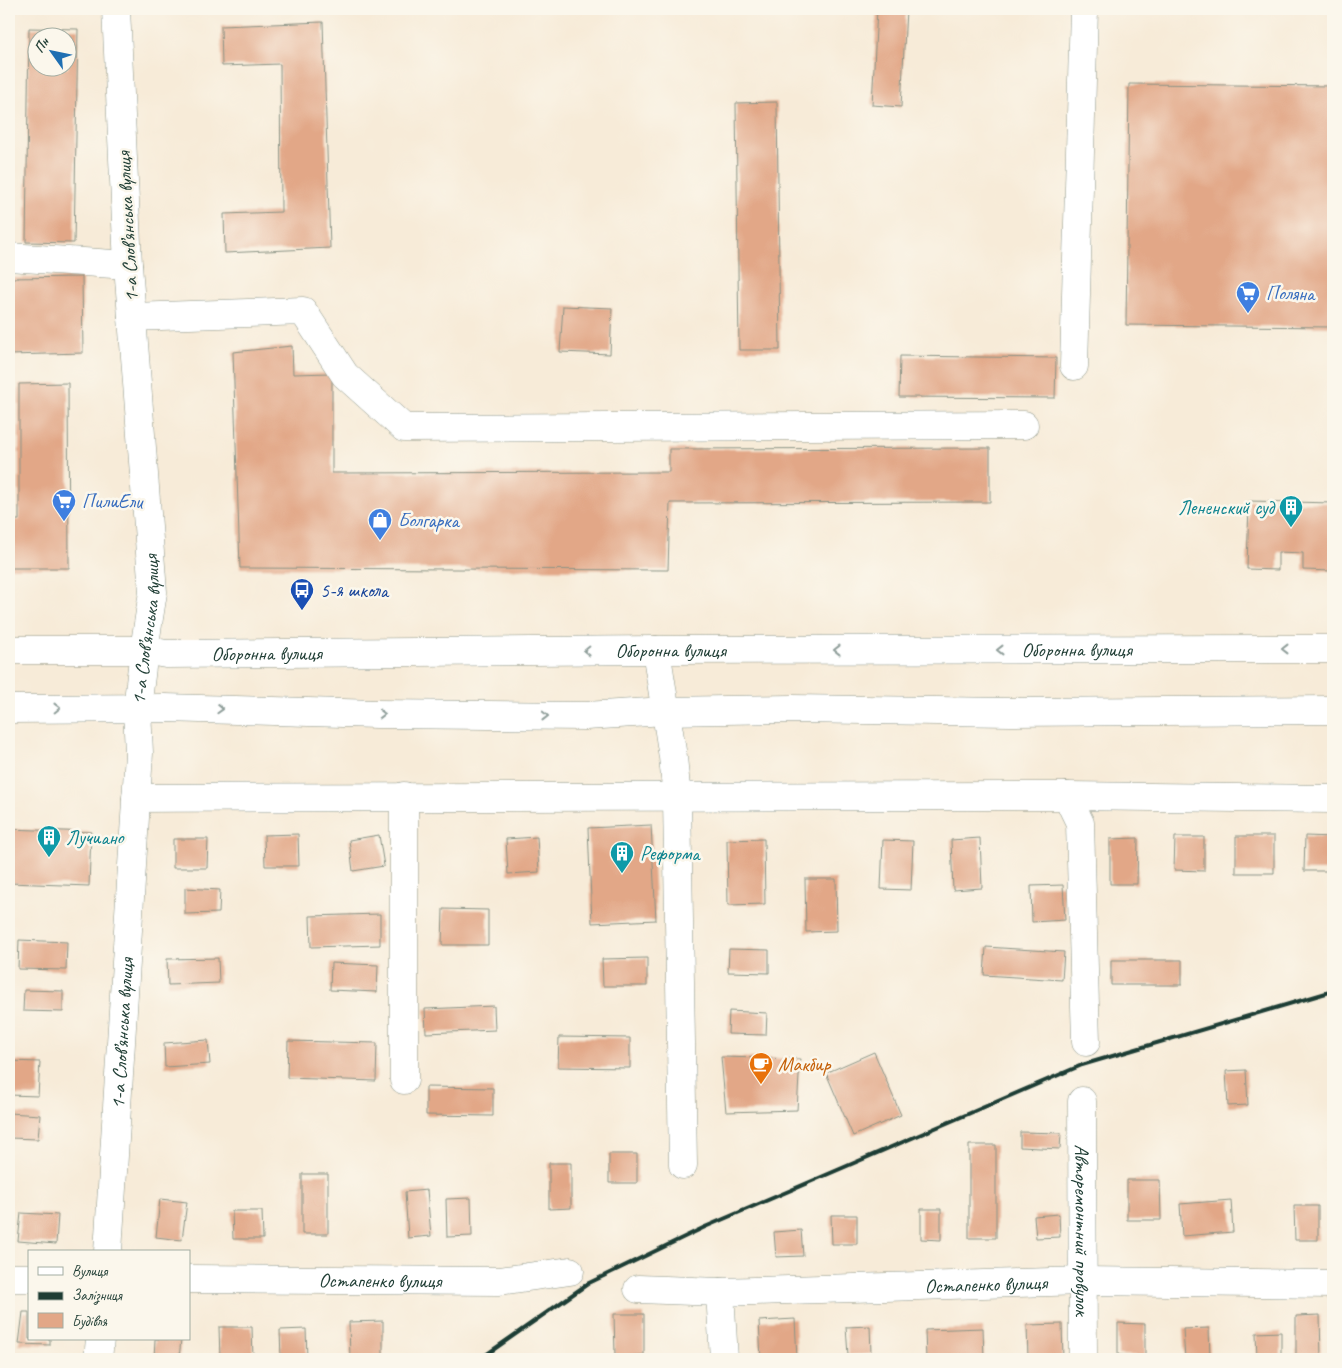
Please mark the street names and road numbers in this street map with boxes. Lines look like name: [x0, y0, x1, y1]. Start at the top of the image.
street label: 1-а Слов’янська вулиця: [111, 149, 144, 303]
street label: 1-а Слов’янська вулиця: [126, 552, 167, 706]
street label: Оборонна вулиця: [1021, 637, 1134, 662]
street label: Оборонна вулиця: [615, 638, 728, 663]
street label: Оборонна вулиця: [211, 641, 324, 667]
street label: 1-а Слов’янська вулиця: [105, 956, 139, 1109]
street label: Авторемонтний провулок: [1069, 1144, 1095, 1318]
street label: Остапенко вулиця: [319, 1268, 444, 1294]
street label: Остапенко вулиця: [924, 1270, 1050, 1299]

